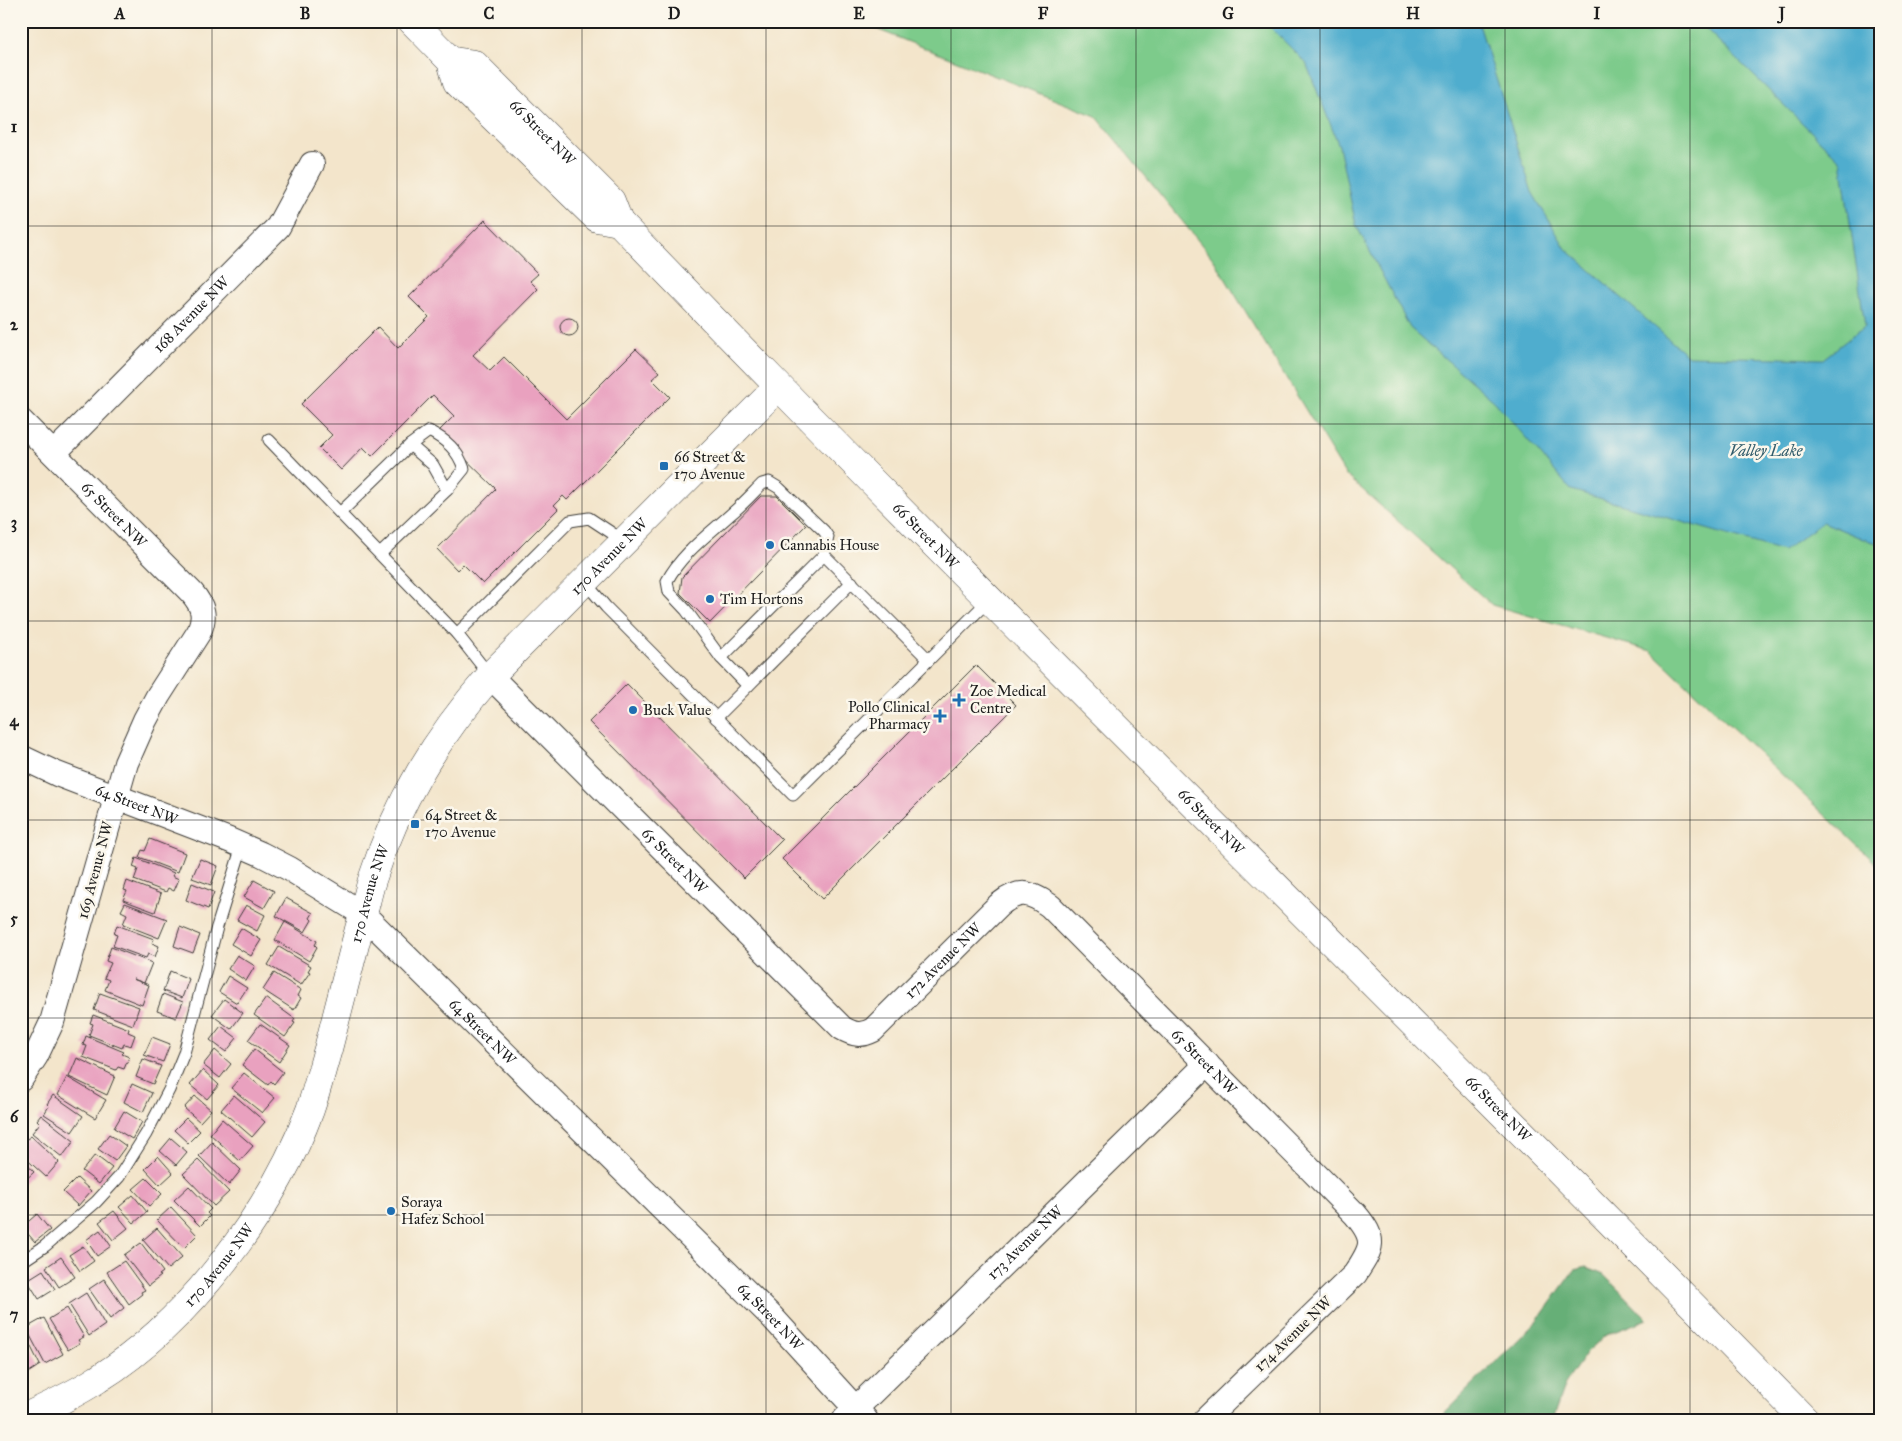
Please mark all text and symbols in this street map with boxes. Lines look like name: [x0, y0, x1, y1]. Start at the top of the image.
text: A: [114, 4, 126, 23]
text: B: [300, 4, 310, 23]
text: C: [484, 4, 495, 23]
text: D: [668, 4, 681, 23]
text: E: [853, 4, 865, 23]
text: F: [1038, 4, 1049, 23]
text: G: [1222, 4, 1234, 23]
text: H: [1406, 4, 1420, 23]
text: I: [1594, 4, 1601, 23]
text: J: [1777, 4, 1786, 24]
street label: 66 Street NW: [506, 96, 580, 170]
text: 1: [11, 117, 18, 136]
street label: 168 Avenue NW: [150, 272, 233, 356]
text: 2: [10, 315, 19, 334]
water label: Valley Lake: [1730, 441, 1803, 460]
place label: 66 Street & 170 Avenue: [674, 448, 746, 483]
marker: 66 Street & 170 Avenue: [658, 460, 670, 472]
street label: 65 Street NW: [78, 478, 151, 552]
street label: 66 Street NW: [889, 499, 963, 573]
text: 3: [11, 513, 17, 533]
street label: 170 Avenue NW: [567, 514, 652, 599]
place label: Cannabis House: [780, 536, 879, 554]
marker: Cannabis House: [764, 539, 776, 551]
place label: Tim Hortons: [720, 590, 803, 608]
marker: Tim Hortons: [704, 593, 716, 605]
place label: Zoe Medical Centre: [970, 682, 1047, 717]
marker: Zoe Medical Centre: [952, 693, 966, 707]
place label: Pollo Clinical Pharmacy: [848, 698, 931, 733]
place label: Buck Value: [643, 701, 711, 719]
marker: Buck Value: [627, 704, 639, 716]
marker: Pollo Clinical Pharmacy: [934, 710, 946, 722]
text: 4: [10, 711, 20, 731]
street label: 64 Street NW: [93, 781, 181, 829]
street label: 66 Street NW: [1174, 785, 1248, 859]
place label: 64 Street & 170 Avenue: [425, 806, 498, 841]
marker: 64 Street & 170 Avenue: [409, 818, 421, 830]
street label: 169 Avenue NW: [73, 819, 117, 921]
street label: 65 Street NW: [638, 824, 712, 898]
street label: 170 Avenue NW: [347, 842, 393, 945]
text: 5: [10, 909, 18, 928]
street label: 172 Avenue NW: [901, 919, 985, 1002]
street label: 64 Street NW: [445, 995, 520, 1069]
street label: 65 Street NW: [1168, 1025, 1241, 1099]
street label: 66 Street NW: [1461, 1072, 1535, 1146]
text: 6: [10, 1107, 19, 1126]
place label: Soraya Hafez School: [401, 1193, 485, 1228]
street label: 173 Avenue NW: [983, 1201, 1067, 1283]
marker: Soraya Hafez School: [385, 1205, 397, 1217]
street label: 170 Avenue NW: [180, 1219, 258, 1310]
street label: 64 Street NW: [734, 1279, 807, 1355]
street label: 174 Avenue NW: [1251, 1292, 1336, 1375]
text: 7: [10, 1305, 19, 1324]

